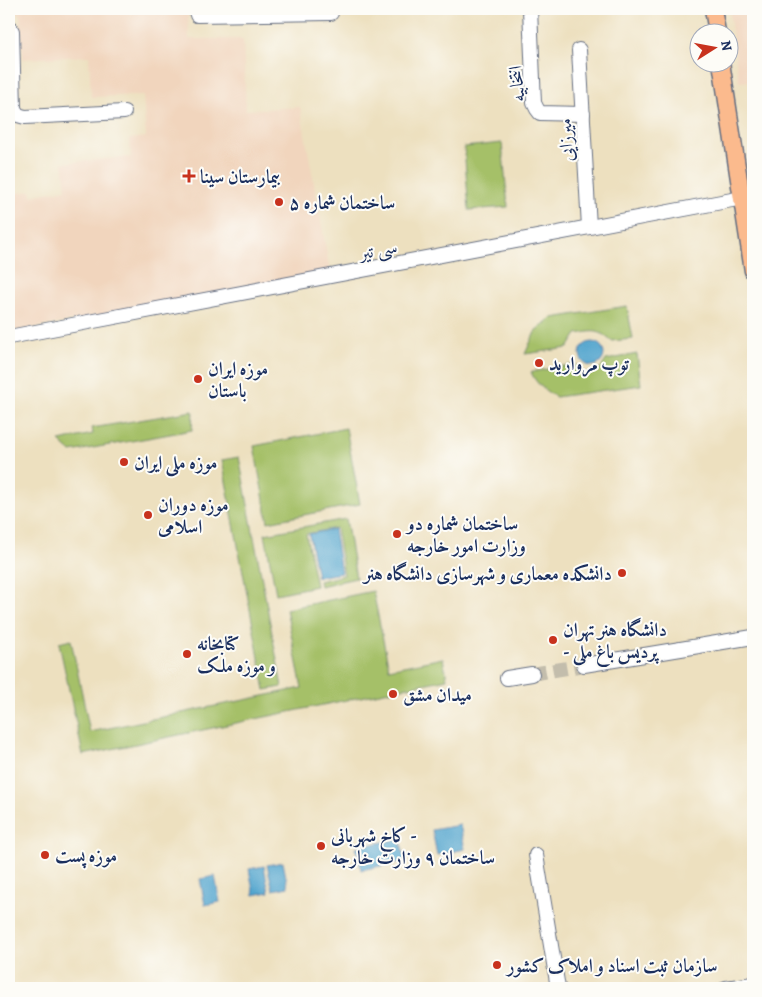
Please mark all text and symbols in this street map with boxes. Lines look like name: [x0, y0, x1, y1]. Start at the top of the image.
north arrow: [690, 22, 740, 72]
text: N: [716, 39, 737, 52]
street label: انتخابیه: [502, 65, 532, 103]
street label: میرزایی: [552, 118, 580, 162]
place label: بیمارستان سینا: [200, 164, 281, 190]
marker: بیمارستان سینا: [182, 169, 196, 183]
place label: ساختمان شماره ۵: [289, 190, 395, 216]
marker: ساختمان شماره ۵: [273, 196, 285, 208]
street label: سی تیر: [355, 234, 399, 267]
place label: توپ مروارید: [549, 351, 629, 377]
place label: موزه ایران باستان: [208, 356, 268, 404]
marker: توپ مروارید: [533, 357, 545, 369]
marker: موزه ایران باستان: [192, 373, 204, 385]
place label: موزه ملی ایران: [134, 450, 217, 478]
marker: موزه ملی ایران: [118, 456, 130, 468]
place label: موزه دوران اسلامی: [157, 492, 229, 540]
marker: موزه دوران اسلامی: [142, 509, 154, 521]
place label: ساختمان شماره دو وزارت امور خارجه: [405, 511, 526, 559]
marker: ساختمان شماره دو وزارت امور خارجه: [391, 528, 403, 540]
place label: دانشکده معماری و شهرسازی دانشگاه هنر: [362, 561, 612, 587]
marker: دانشکده معماری و شهرسازی دانشگاه هنر: [616, 567, 628, 579]
place label: دانشگاه هنر تهران - پردیس باغ ملی: [563, 617, 667, 667]
place label: کتابخانه و موزه ملک: [197, 631, 276, 679]
marker: دانشگاه هنر تهران - پردیس باغ ملی: [547, 634, 559, 646]
marker: کتابخانه و موزه ملک: [181, 648, 193, 660]
place label: میدان مشق: [403, 682, 472, 708]
marker: میدان مشق: [387, 688, 399, 700]
place label: کاخ شهربانی - ساختمان ۹ وزارت خارجه: [330, 823, 495, 871]
marker: کاخ شهربانی - ساختمان ۹ وزارت خارجه: [315, 840, 327, 852]
place label: موزه پست: [55, 843, 117, 869]
marker: موزه پست: [39, 849, 51, 861]
place label: سازمان ثبت اسناد و املاک کشور: [505, 953, 718, 979]
marker: سازمان ثبت اسناد و املاک کشور: [491, 959, 503, 971]

